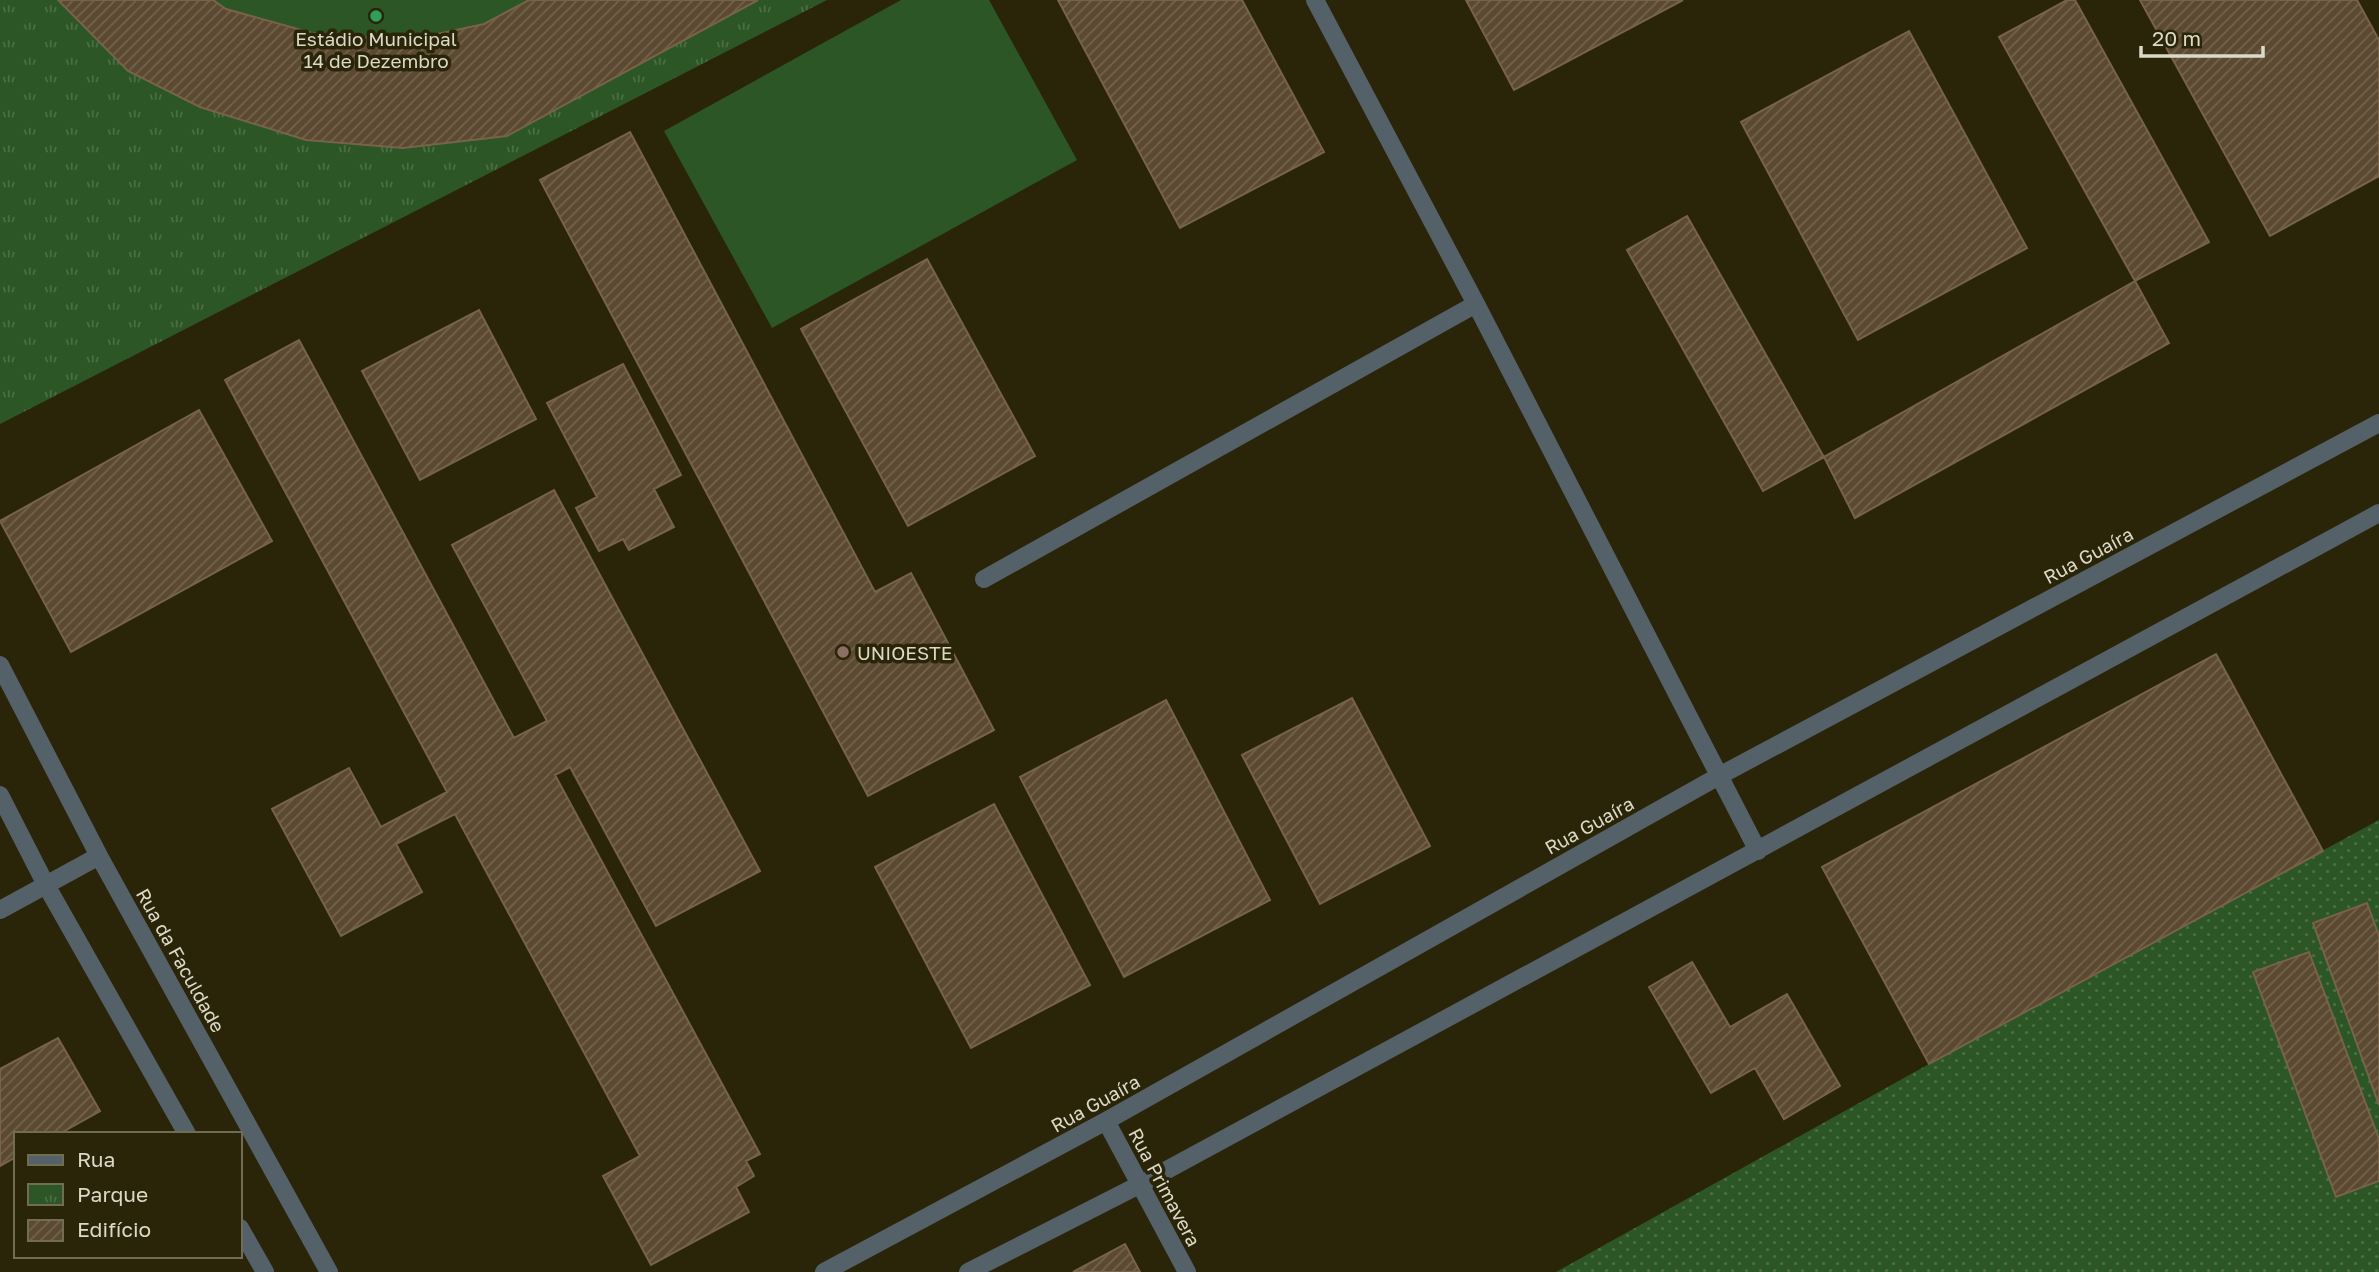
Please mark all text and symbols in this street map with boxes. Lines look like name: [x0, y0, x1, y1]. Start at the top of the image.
marker: Estádio Municipal 14 de Dezembro: [368, 8, 384, 24]
scale bar: [2141, 14, 2264, 58]
text: 20 m: [2152, 25, 2201, 51]
place label: Estádio Municipal 14 de Dezembro: [295, 27, 457, 72]
street label: Rua Guaíra: [2039, 522, 2137, 588]
place label: UNIOESTE: [857, 641, 952, 664]
marker: UNIOESTE: [835, 644, 851, 660]
street label: Rua Guaíra: [1540, 791, 1638, 859]
street label: Rua da Faculdade: [132, 884, 230, 1036]
street label: Rua Guaíra: [1046, 1069, 1144, 1137]
street label: Rua Primavera: [1124, 1124, 1206, 1250]
legend: [14, 1132, 242, 1258]
text: Rua: [77, 1146, 115, 1172]
text: Parque: [77, 1181, 148, 1207]
text: Edifício: [77, 1216, 151, 1242]

